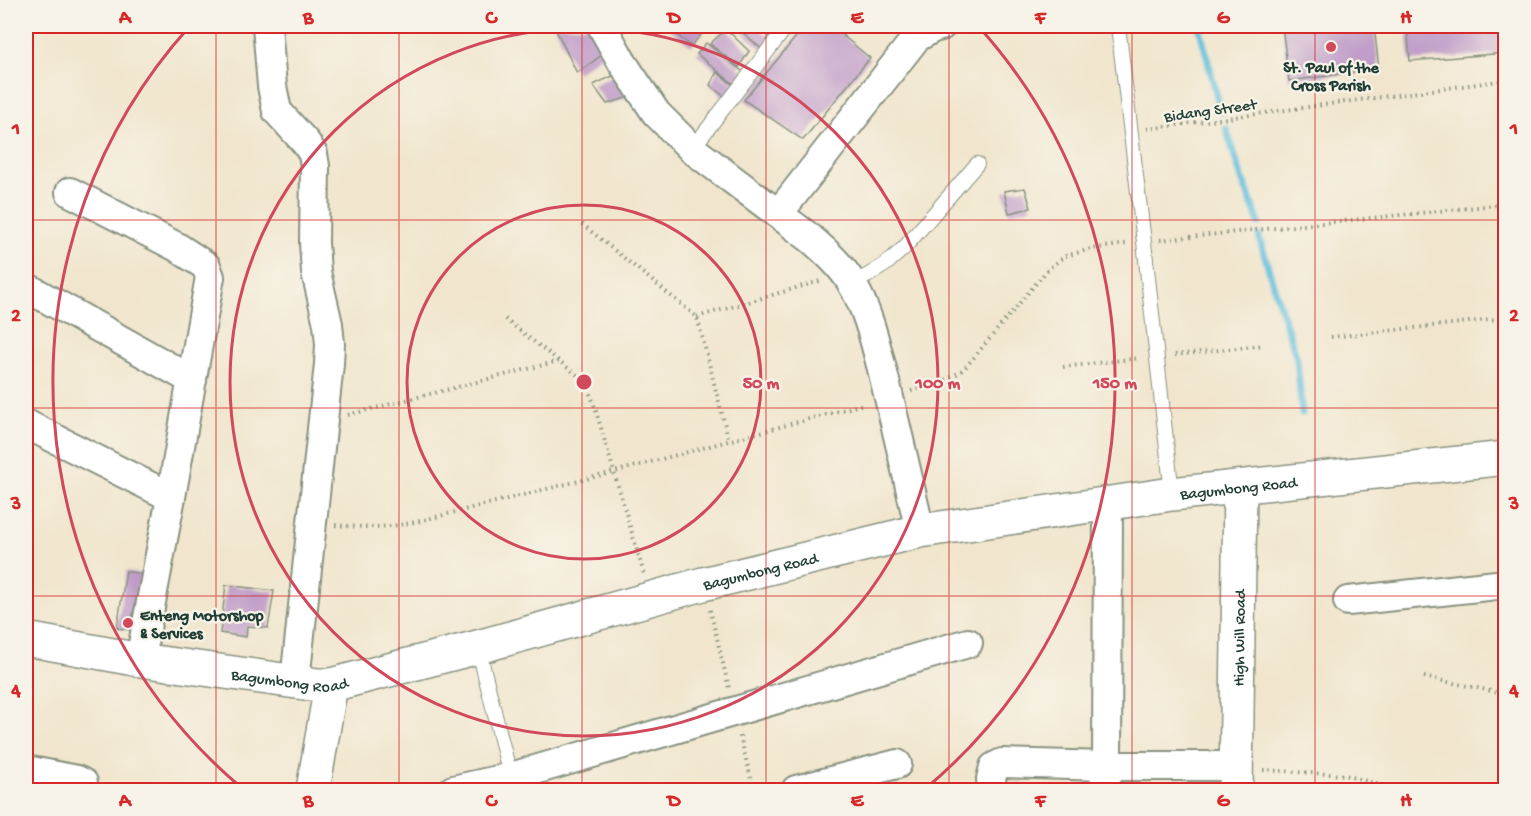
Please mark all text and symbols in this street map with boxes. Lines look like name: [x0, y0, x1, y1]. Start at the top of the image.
text: A: [118, 8, 133, 31]
text: B: [302, 8, 314, 31]
text: C: [485, 8, 499, 31]
text: D: [665, 8, 681, 31]
text: E: [851, 8, 865, 31]
text: F: [1034, 8, 1047, 31]
text: G: [1217, 8, 1231, 31]
text: H: [1400, 8, 1412, 31]
marker: St. Paul of the Cross Parish: [1324, 40, 1338, 54]
place label: St. Paul of the Cross Parish: [1283, 59, 1380, 97]
street label: Bidang Street: [1162, 96, 1259, 128]
text: 1: [11, 119, 20, 142]
text: 1: [1509, 119, 1518, 142]
text: 2: [11, 306, 21, 329]
text: 2: [1509, 306, 1519, 329]
centre of rings: [574, 372, 594, 392]
text: 50 m: [743, 374, 780, 395]
text: 100 m: [915, 374, 961, 395]
text: 150 m: [1092, 374, 1137, 395]
street label: Bagumbong Road: [1178, 474, 1300, 506]
text: 3: [10, 494, 21, 517]
text: 3: [1508, 494, 1519, 517]
street label: Bagumbong Road: [701, 550, 822, 597]
street label: High Will Road: [1231, 588, 1252, 687]
place label: Enteng Motorshop & Services: [140, 608, 264, 645]
marker: Enteng Motorshop & Services: [121, 616, 135, 630]
street label: Bagumbong Road: [229, 667, 352, 698]
text: 4: [10, 681, 21, 704]
text: 4: [1508, 681, 1519, 704]
text: A: [118, 791, 133, 814]
text: B: [302, 791, 314, 814]
text: C: [485, 791, 499, 814]
text: D: [665, 791, 681, 814]
text: E: [851, 791, 865, 814]
text: F: [1034, 791, 1047, 814]
text: G: [1217, 791, 1231, 814]
text: H: [1400, 791, 1412, 814]

